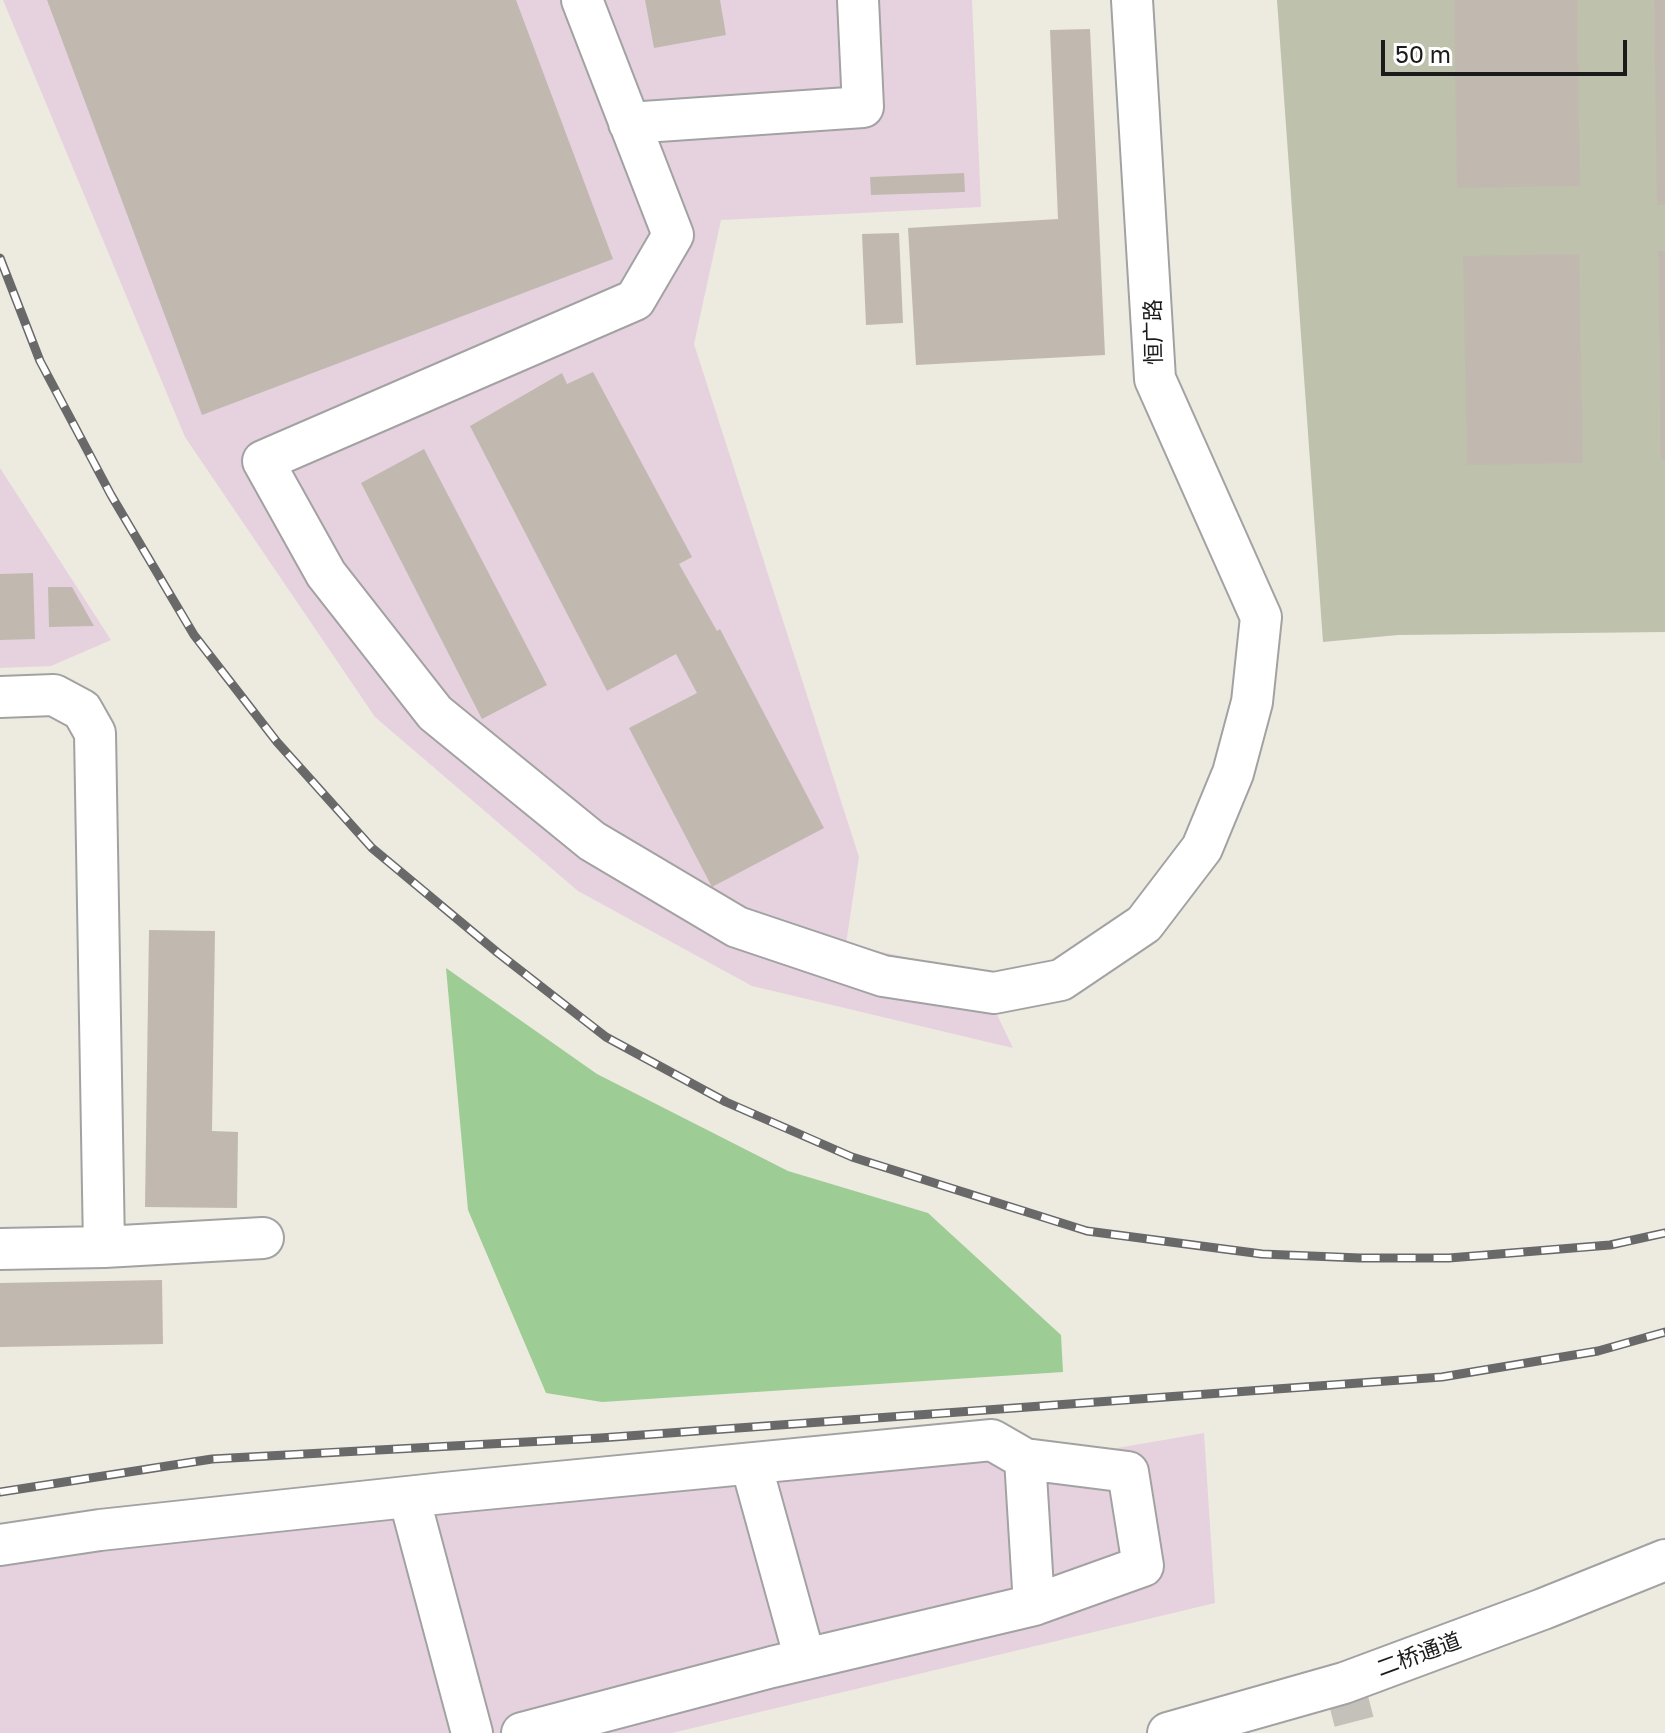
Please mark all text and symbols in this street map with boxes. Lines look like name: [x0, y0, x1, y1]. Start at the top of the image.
scale bar: [1385, 24, 1631, 74]
text: 50 m: [1395, 39, 1451, 68]
street label: 恒广路: [1140, 299, 1168, 365]
street label: 二桥通道: [1373, 1628, 1465, 1682]

